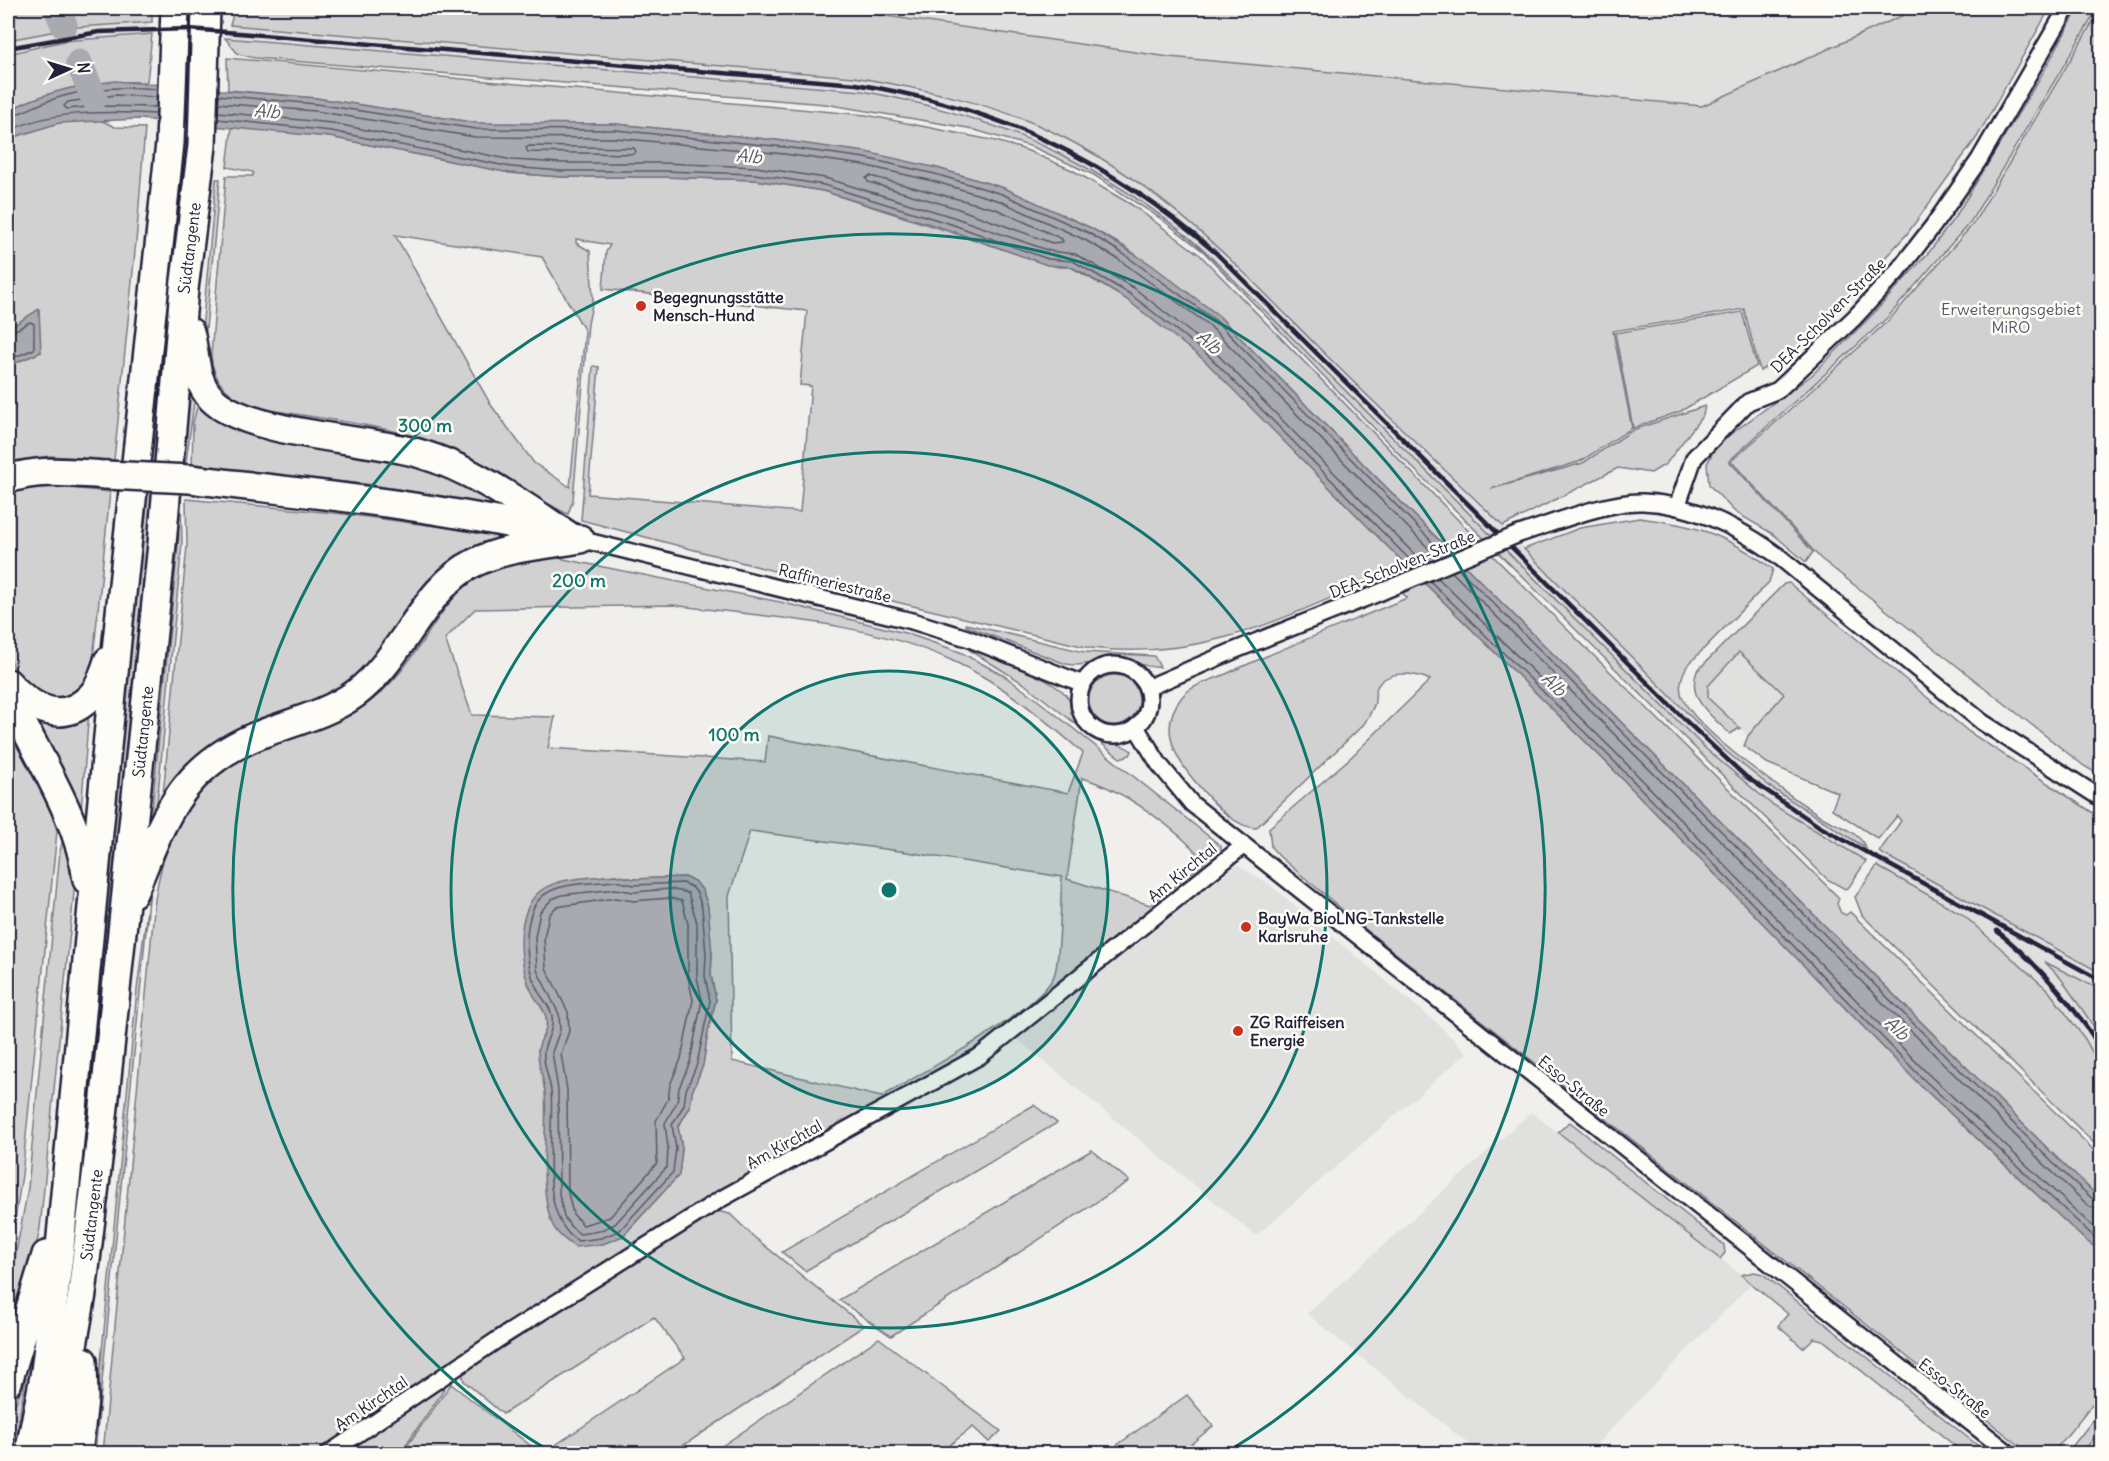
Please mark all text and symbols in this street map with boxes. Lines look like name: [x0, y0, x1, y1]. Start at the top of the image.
north arrow: [39, 39, 99, 99]
text: N: [74, 62, 94, 74]
water label: Alb: [253, 98, 282, 124]
water label: Alb: [735, 143, 764, 169]
street label: Südtangente: [174, 201, 205, 294]
street label: DEA-Scholven-Straße: [1766, 253, 1890, 377]
place label: Begegnungsstätte Mensch-Hund: [653, 287, 784, 325]
marker: Begegnungsstätte Mensch-Hund: [634, 299, 648, 313]
park label: Erweiterungsgebiet MiRO: [1941, 299, 2082, 337]
water label: Alb: [1192, 325, 1227, 360]
text: 300 m: [398, 414, 452, 437]
street label: DEA-Scholven-Straße: [1326, 526, 1478, 602]
street label: Raffineriestraße: [777, 559, 893, 607]
text: 200 m: [552, 569, 606, 592]
water label: Alb: [1537, 667, 1572, 702]
street label: Südtangente: [128, 685, 157, 778]
text: 100 m: [709, 723, 760, 746]
street label: Am Kirchtal: [1143, 838, 1221, 906]
centre of rings: [879, 880, 899, 900]
place label: BayWa BioLNG-Tankstelle Karlsruhe: [1258, 908, 1445, 946]
marker: BayWa BioLNG-Tankstelle Karlsruhe: [1239, 920, 1253, 934]
water label: Alb: [1880, 1011, 1915, 1046]
place label: ZG Raiffeisen Energie: [1250, 1012, 1344, 1051]
marker: ZG Raiffeisen Energie: [1231, 1024, 1245, 1038]
street label: Esso-Straße: [1534, 1051, 1614, 1121]
street label: Am Kirchtal: [743, 1115, 825, 1173]
street label: Südtangente: [76, 1168, 107, 1262]
street label: Esso-Straße: [1915, 1354, 1995, 1422]
street label: Am Kirchtal: [331, 1371, 411, 1435]

